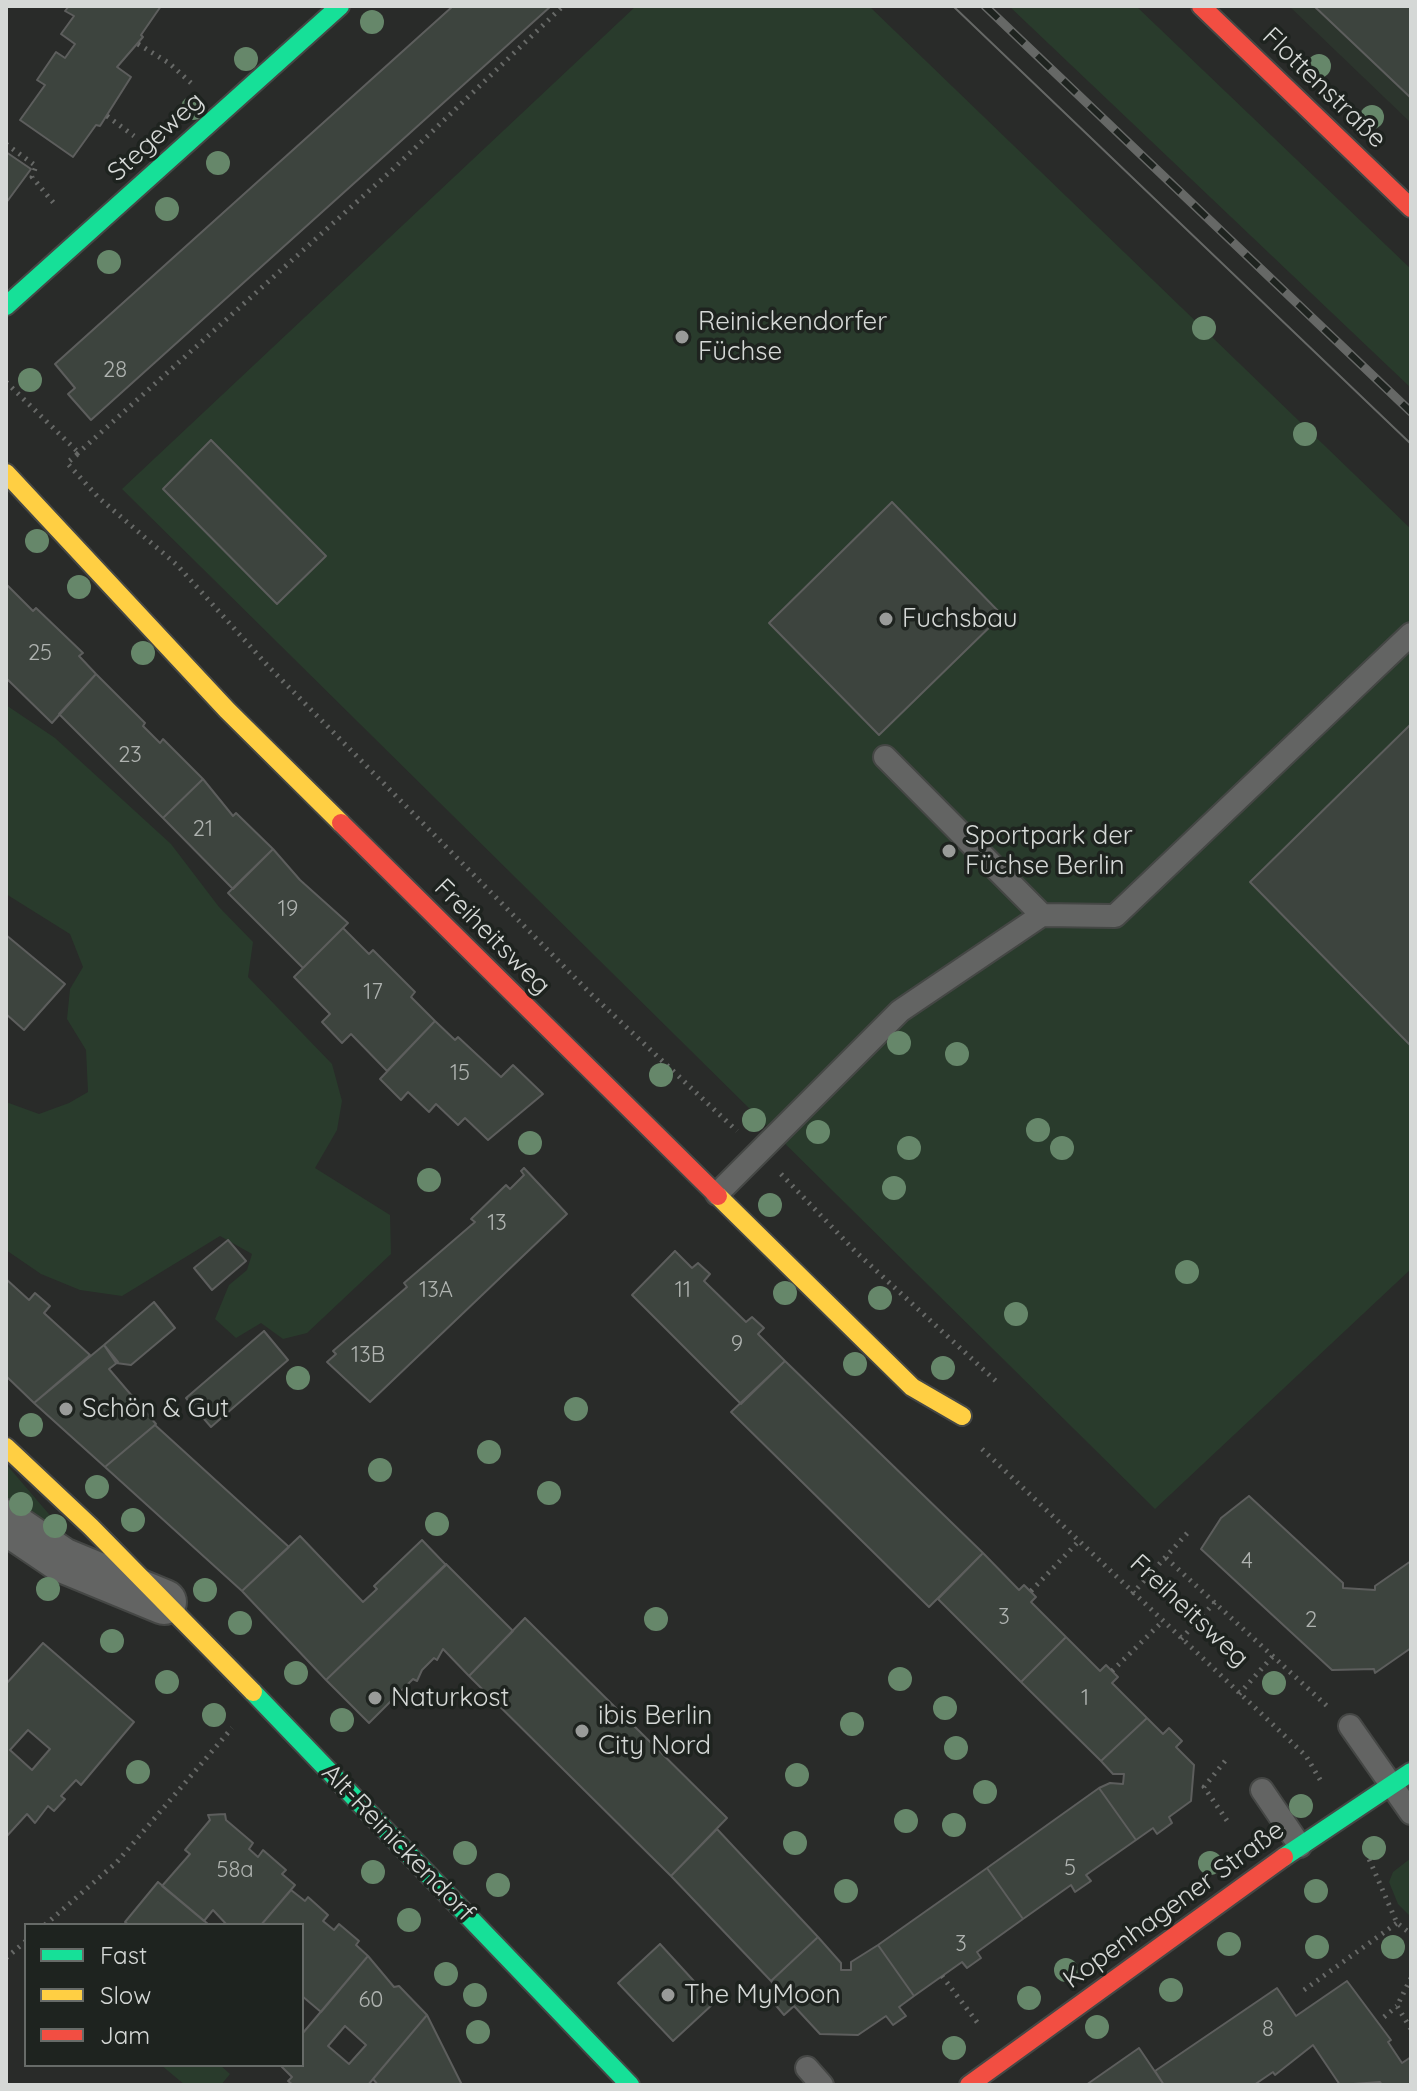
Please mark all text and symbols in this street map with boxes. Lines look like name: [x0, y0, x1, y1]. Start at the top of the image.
street label: Flottenstraße: [1256, 21, 1392, 155]
street label: Stegeweg: [101, 86, 211, 188]
place label: Reinickendorfer Füchse: [698, 306, 887, 368]
marker: Reinickendorfer Füchse: [673, 328, 691, 346]
house number: 28: [103, 357, 127, 383]
place label: Fuchsbau: [902, 603, 1018, 635]
marker: Fuchsbau: [877, 610, 895, 628]
house number: 25: [28, 640, 52, 666]
house number: 23: [118, 742, 142, 768]
house number: 21: [193, 816, 213, 842]
place label: Sportpark der Füchse Berlin: [965, 820, 1133, 882]
marker: Sportpark der Füchse Berlin: [940, 842, 958, 860]
street label: Freiheitsweg: [428, 873, 556, 1001]
house number: 19: [278, 896, 298, 922]
house number: 17: [363, 979, 383, 1005]
house number: 15: [450, 1060, 470, 1086]
house number: 13: [487, 1210, 507, 1236]
house number: 13A: [419, 1277, 453, 1303]
house number: 11: [675, 1277, 691, 1303]
house number: 9: [731, 1331, 743, 1357]
house number: 13B: [351, 1342, 385, 1368]
place label: Schön & Gut: [82, 1393, 229, 1425]
marker: Schön & Gut: [57, 1400, 75, 1418]
street label: Freiheitsweg: [1123, 1548, 1255, 1674]
house number: 4: [1241, 1548, 1253, 1574]
house number: 3: [998, 1604, 1010, 1630]
house number: 2: [1305, 1607, 1317, 1633]
place label: Naturkost: [391, 1682, 509, 1714]
house number: 1: [1081, 1685, 1089, 1711]
marker: Naturkost: [366, 1689, 384, 1707]
place label: ibis Berlin City Nord: [598, 1700, 712, 1762]
marker: ibis Berlin City Nord: [573, 1722, 591, 1740]
street label: Alt-Reinickendorf: [315, 1758, 481, 1928]
street label: Kopenhagener Straße: [1058, 1814, 1290, 1996]
house number: 5: [1064, 1855, 1076, 1881]
house number: 58a: [216, 1857, 254, 1883]
legend: [24, 1923, 304, 2067]
house number: 3: [955, 1931, 967, 1957]
text: Fast: [100, 1940, 147, 1970]
place label: The MyMoon: [684, 1979, 840, 2011]
text: Slow: [100, 1980, 151, 2010]
marker: The MyMoon: [659, 1986, 677, 2004]
house number: 60: [359, 1987, 383, 2013]
house number: 8: [1262, 2016, 1274, 2042]
text: Jam: [100, 2020, 150, 2050]

